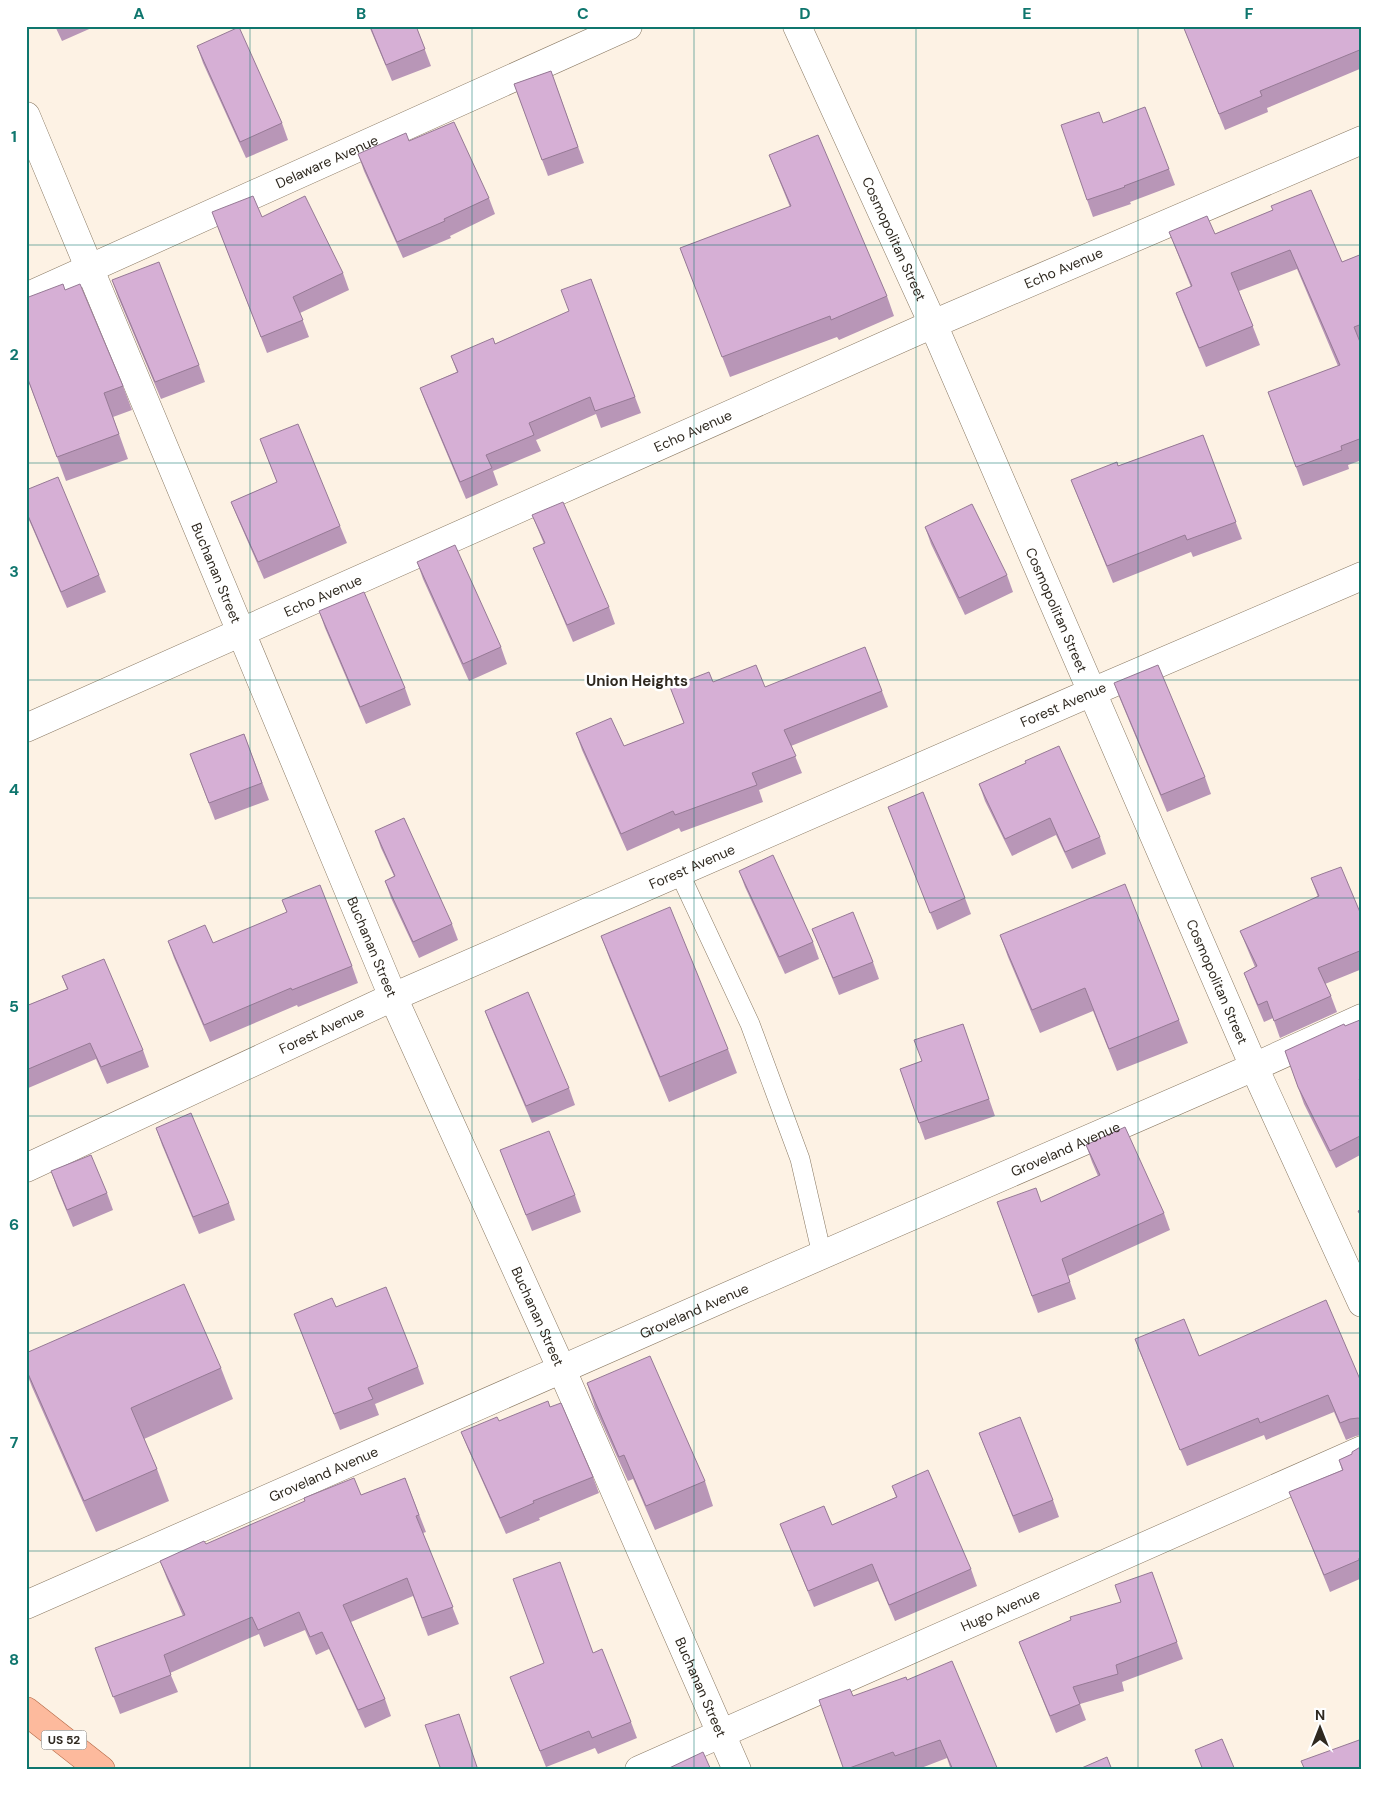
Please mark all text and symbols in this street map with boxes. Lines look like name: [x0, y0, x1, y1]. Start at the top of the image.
text: A: [133, 3, 145, 24]
text: B: [356, 3, 366, 24]
text: C: [577, 3, 589, 24]
text: D: [799, 3, 811, 24]
text: E: [1022, 3, 1032, 24]
text: F: [1245, 3, 1254, 24]
text: 1: [11, 126, 17, 147]
street label: Delaware Avenue: [273, 131, 381, 192]
street label: Cosmopolitan Street: [858, 174, 930, 304]
street label: Echo Avenue: [1022, 243, 1106, 293]
text: 2: [9, 344, 19, 365]
street label: Echo Avenue: [651, 406, 735, 456]
street label: Buchanan Street: [187, 520, 245, 626]
street label: Cosmopolitan Street: [1022, 545, 1091, 675]
text: 3: [9, 561, 19, 582]
street label: Echo Avenue: [281, 571, 365, 621]
district label: Union Heights: [586, 671, 688, 691]
street label: Forest Avenue: [1017, 678, 1109, 731]
text: 4: [9, 779, 19, 800]
street label: Forest Avenue: [646, 840, 738, 893]
street label: Buchanan Street: [343, 894, 401, 1000]
street label: Cosmopolitan Street: [1182, 916, 1252, 1047]
text: 5: [9, 996, 19, 1017]
street label: Forest Avenue: [276, 1003, 367, 1058]
street label: Groveland Avenue: [1008, 1117, 1123, 1181]
text: 6: [9, 1214, 19, 1235]
street label: Buchanan Street: [507, 1264, 568, 1369]
street label: Groveland Avenue: [637, 1279, 752, 1343]
text: 7: [10, 1432, 19, 1453]
street label: Groveland Avenue: [266, 1442, 381, 1506]
street label: Hugo Avenue: [958, 1585, 1043, 1636]
street label: Buchanan Street: [671, 1634, 730, 1740]
text: 8: [9, 1649, 19, 1670]
north arrow: [1296, 1704, 1346, 1754]
text: N: [1315, 1706, 1325, 1724]
road number: US 52: [42, 1730, 86, 1750]

